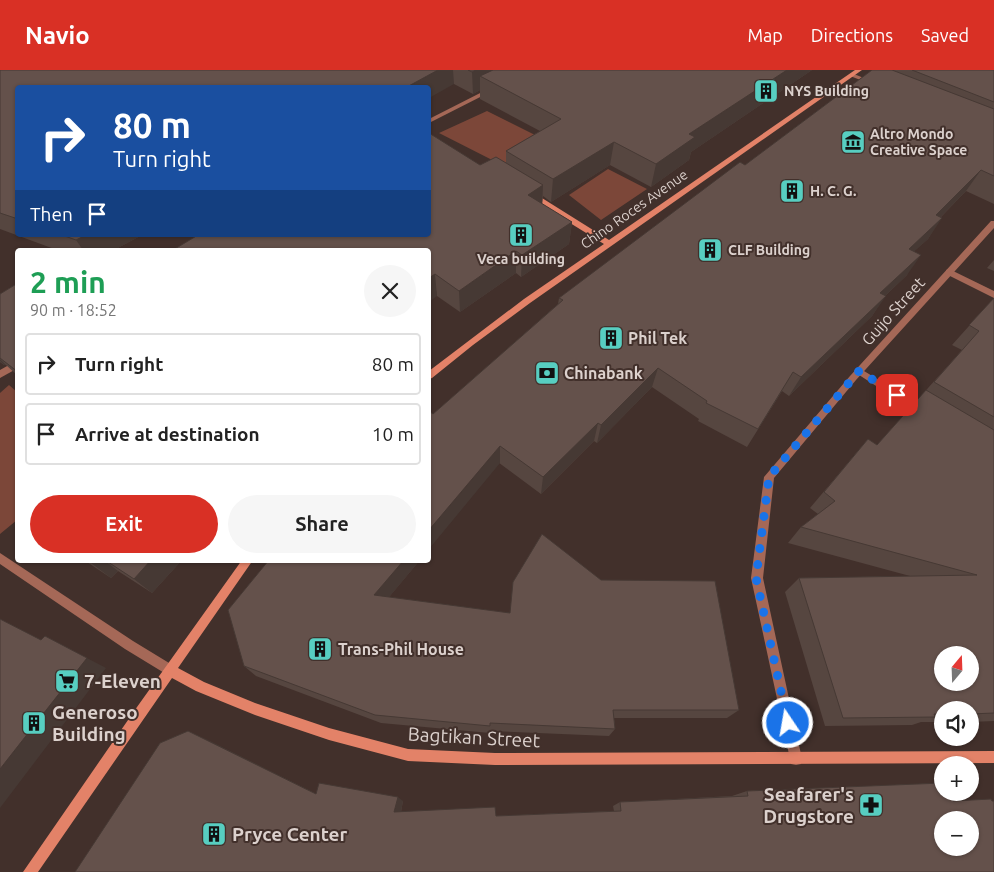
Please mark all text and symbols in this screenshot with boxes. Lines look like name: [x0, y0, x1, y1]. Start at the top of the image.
text: Navio: [25, 22, 90, 49]
text: Map: [747, 25, 783, 45]
text: Directions: [811, 25, 893, 45]
text: Saved: [921, 25, 969, 45]
building icon: NYS Building: [753, 78, 779, 104]
place label: NYS Building: [784, 83, 869, 99]
icon: right: [30, 105, 95, 170]
text: 80 m: [113, 105, 191, 145]
place label: Altro Mondo Creative Space: [870, 126, 967, 158]
museum icon: Altro Mondo Creative Space: [840, 129, 866, 155]
text: Turn right: [113, 146, 211, 171]
street label: Chino Roces Avenue: [577, 166, 691, 252]
building icon: H. C. G.: [779, 178, 805, 204]
place label: H. C. G.: [810, 183, 856, 199]
icon: arrive: [83, 200, 111, 228]
text: Then: [30, 203, 73, 225]
building icon: Veca building: [508, 222, 534, 248]
building icon: CLF Building: [697, 237, 723, 263]
place label: CLF Building: [728, 242, 810, 258]
place label: Veca building: [477, 251, 565, 267]
text: 2 min: [30, 265, 106, 299]
button: close: [364, 265, 416, 317]
street label: Guijo Street: [858, 273, 929, 349]
text: 90 m · 18:52: [30, 301, 117, 319]
building icon: Phil Tek: [598, 325, 624, 351]
place label: Phil Tek: [628, 329, 687, 347]
icon: right: [32, 350, 60, 378]
text: Turn right: [75, 353, 163, 375]
text: 80 m: [372, 353, 414, 375]
bank icon: Chinabank: [534, 360, 560, 386]
place label: Chinabank: [564, 364, 643, 382]
pin: [876, 374, 918, 416]
icon: arrive: [883, 381, 911, 409]
icon: arrive: [32, 420, 60, 448]
text: Arrive at destination: [75, 423, 260, 445]
text: 10 m: [372, 423, 414, 445]
button: Exit: [30, 495, 218, 553]
button: Share: [228, 495, 416, 553]
building icon: Trans-Phil House: [307, 636, 333, 662]
place label: Trans-Phil House: [338, 640, 464, 658]
north arrow: [934, 646, 979, 691]
map controls: [934, 646, 979, 856]
supermarket icon: 7-Eleven: [54, 668, 80, 694]
place label: 7-Eleven: [84, 670, 161, 692]
position arrow: [761, 696, 813, 748]
place label: Generoso Building: [52, 701, 138, 745]
button: sound: [934, 701, 979, 746]
building icon: Generoso Building: [21, 710, 47, 736]
street label: Bagtikan Street: [407, 723, 541, 751]
button: +: [934, 756, 979, 801]
place label: Seafarer's Drugstore: [763, 783, 854, 827]
pharmacy icon: Seafarer's Drugstore: [858, 792, 884, 818]
button: −: [934, 811, 979, 856]
building icon: Pryce Center: [201, 821, 227, 847]
place label: Pryce Center: [232, 823, 348, 845]

